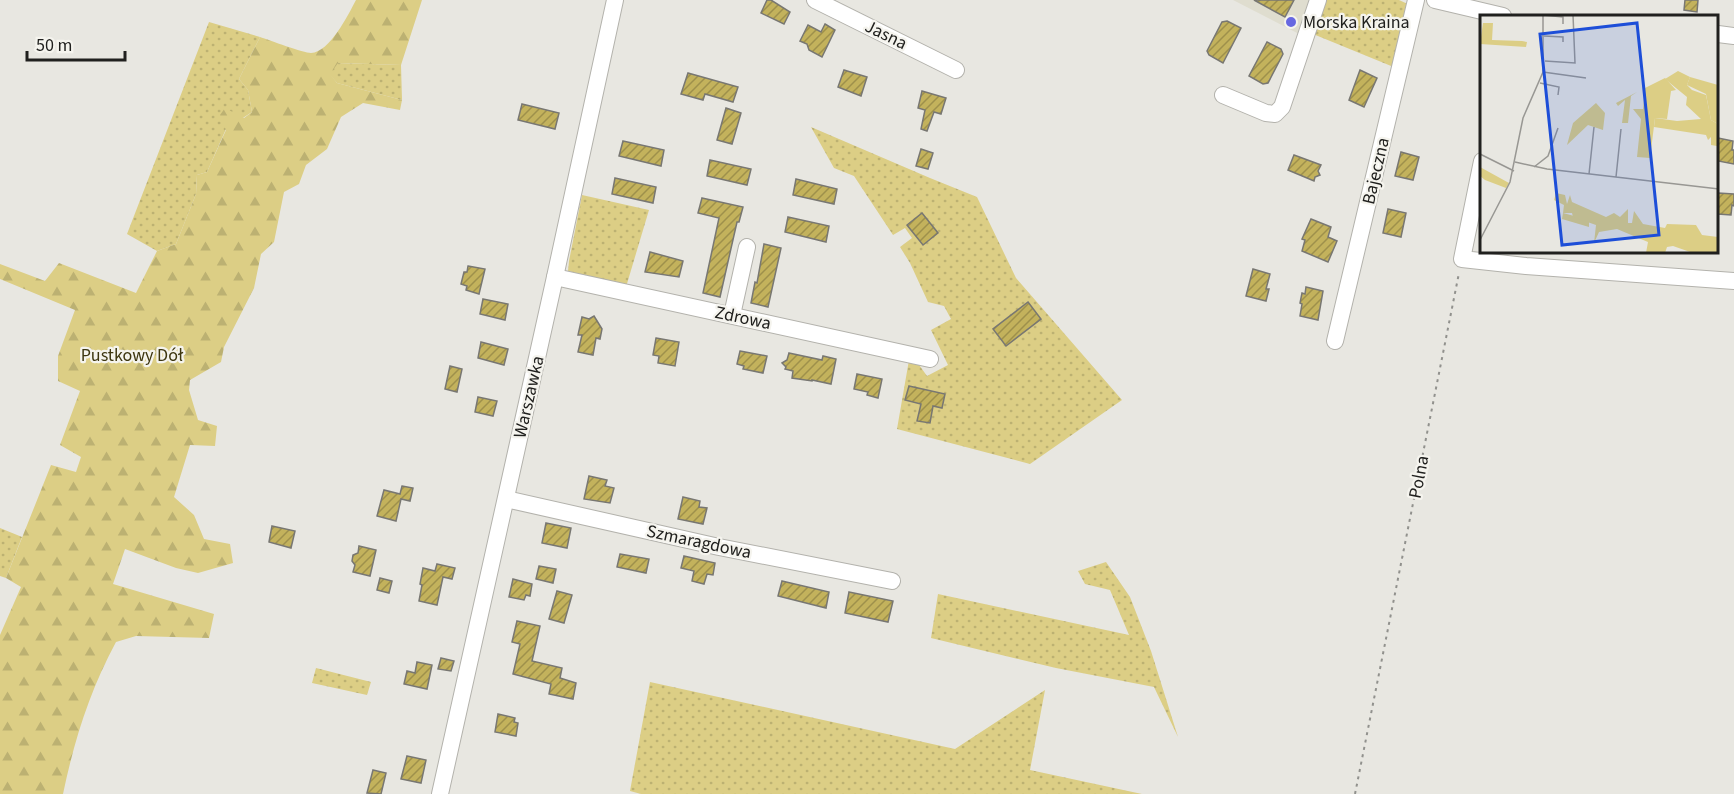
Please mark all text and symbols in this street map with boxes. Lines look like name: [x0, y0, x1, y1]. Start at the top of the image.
place label: Morska Kraina: [1303, 10, 1410, 35]
street label: Jasna: [861, 14, 911, 56]
marker: Morska Kraina: [1284, 15, 1298, 29]
inset map: [1480, 15, 1719, 254]
scale bar: [27, 24, 124, 62]
text: 50 m: [36, 33, 72, 58]
street label: Bajeczna: [1356, 135, 1396, 207]
street label: Zdrowa: [713, 300, 773, 336]
park label: Pustkowy Dół: [81, 343, 184, 368]
street label: Warszawka: [507, 353, 551, 441]
street label: Polna: [1403, 453, 1435, 501]
street label: Szmaragdowa: [644, 519, 754, 565]

